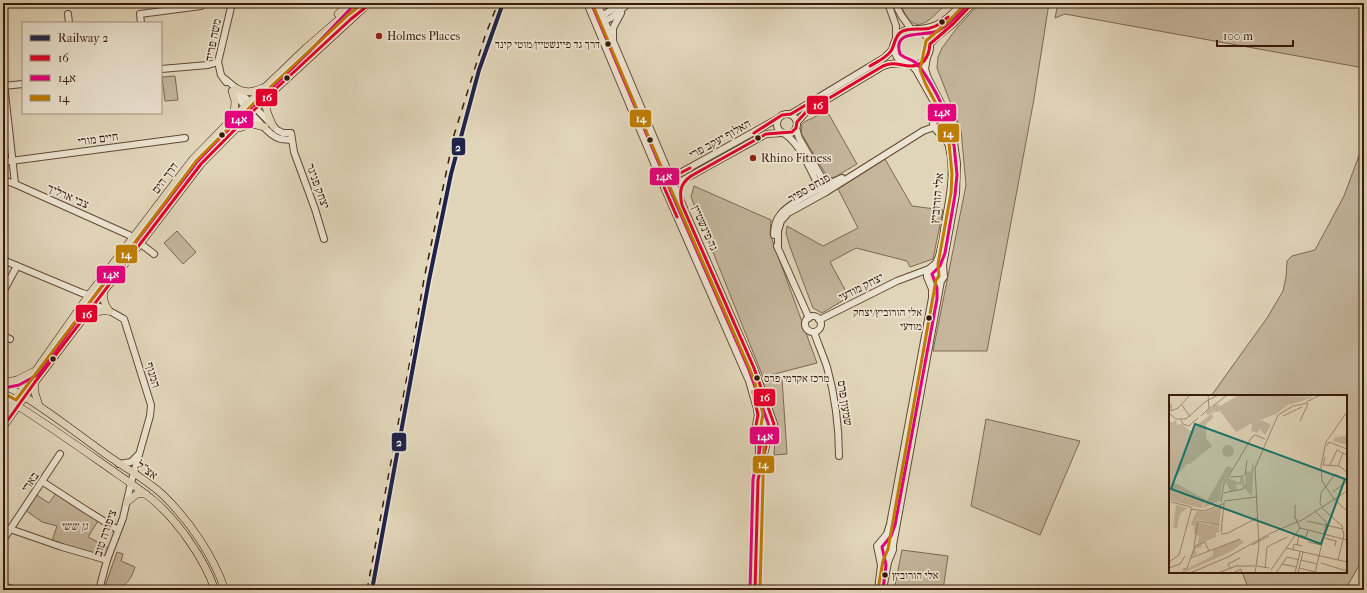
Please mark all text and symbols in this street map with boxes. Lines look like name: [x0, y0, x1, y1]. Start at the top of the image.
street label: משה פריד: [202, 17, 224, 63]
unlabelled marker: [937, 17, 947, 27]
legend: [22, 22, 162, 114]
scale bar: [1217, 22, 1293, 48]
place label: Holmes Places: [387, 29, 461, 43]
text: 100 m: [1223, 29, 1253, 43]
text: Railway 2: [58, 31, 108, 45]
marker: Holmes Places: [374, 31, 384, 41]
place label: דרך גד פיינשטיין/מוטי קינד: [495, 38, 600, 51]
marker: דרך גד פיינשטיין/מוטי קינד: [603, 39, 613, 49]
text: 16: [58, 51, 69, 65]
text: 14א: [58, 71, 76, 85]
unlabelled marker: [282, 73, 292, 83]
line badge: 16: [255, 88, 278, 107]
text: 14: [58, 91, 70, 105]
text: 16: [262, 91, 273, 104]
line badge: 16: [806, 95, 829, 115]
text: 16: [813, 99, 824, 112]
line badge: 14א: [927, 103, 957, 122]
text: 14א: [934, 106, 950, 119]
line badge: 14: [629, 109, 652, 128]
line badge: 14א: [224, 110, 254, 129]
text: 14: [636, 112, 647, 125]
text: 14א: [231, 113, 247, 126]
street label: האלוף יעקב פרי: [687, 116, 753, 162]
line badge: 14: [937, 123, 960, 143]
text: 14: [943, 127, 954, 140]
street label: חיים מורי: [77, 129, 119, 149]
unlabelled marker: [217, 130, 227, 140]
unlabelled marker: [753, 133, 763, 143]
unlabelled marker: [645, 135, 655, 145]
line badge: 2: [451, 137, 466, 156]
text: 2: [455, 141, 461, 154]
place label: Rhino Fitness: [761, 151, 832, 165]
marker: Rhino Fitness: [748, 153, 758, 163]
street label: דרך הים: [149, 160, 181, 196]
street label: יצחק פניגר: [303, 161, 333, 211]
line badge: 14א: [649, 167, 680, 186]
text: 14א: [656, 170, 672, 183]
street label: פנחס ספיר: [786, 170, 832, 206]
street label: אלי הורוביץ: [927, 172, 947, 224]
street label: צבי ארליך: [45, 181, 91, 212]
street label: גד פינשטיין: [689, 203, 721, 253]
line badge: 14: [115, 244, 138, 264]
text: 14: [121, 248, 132, 261]
line badge: 14א: [96, 265, 126, 284]
text: 14א: [103, 268, 119, 281]
street label: יצחק מודעי: [836, 270, 886, 304]
line badge: 16: [75, 304, 98, 323]
place label: אלי הורוביץ/יצחק מודעי: [853, 306, 922, 333]
text: 16: [82, 308, 93, 321]
marker: אלי הורוביץ/יצחק מודעי: [924, 313, 934, 323]
unlabelled marker: [48, 354, 58, 364]
street label: המנוף: [143, 361, 163, 389]
place label: מרכז אקדמי פרס: [764, 372, 830, 385]
marker: מרכז אקדמי פרס: [752, 373, 762, 383]
street label: שמעון פרס: [834, 379, 856, 427]
line badge: 16: [753, 388, 776, 407]
text: 16: [760, 391, 771, 404]
inset map: [1169, 395, 1347, 573]
line badge: 14א: [749, 426, 780, 445]
text: 14א: [757, 430, 773, 443]
line badge: 2: [391, 432, 407, 452]
text: 2: [396, 436, 402, 449]
line badge: 14: [752, 455, 775, 474]
street label: אצ"ל: [134, 458, 160, 482]
text: 14: [758, 458, 769, 471]
street label: בארי: [18, 469, 42, 495]
street label: ציפורה טוב: [90, 508, 120, 558]
park label: גן ששי: [60, 519, 89, 533]
place label: אלי הורוביץ: [892, 569, 939, 582]
marker: אלי הורוביץ: [880, 570, 890, 580]

